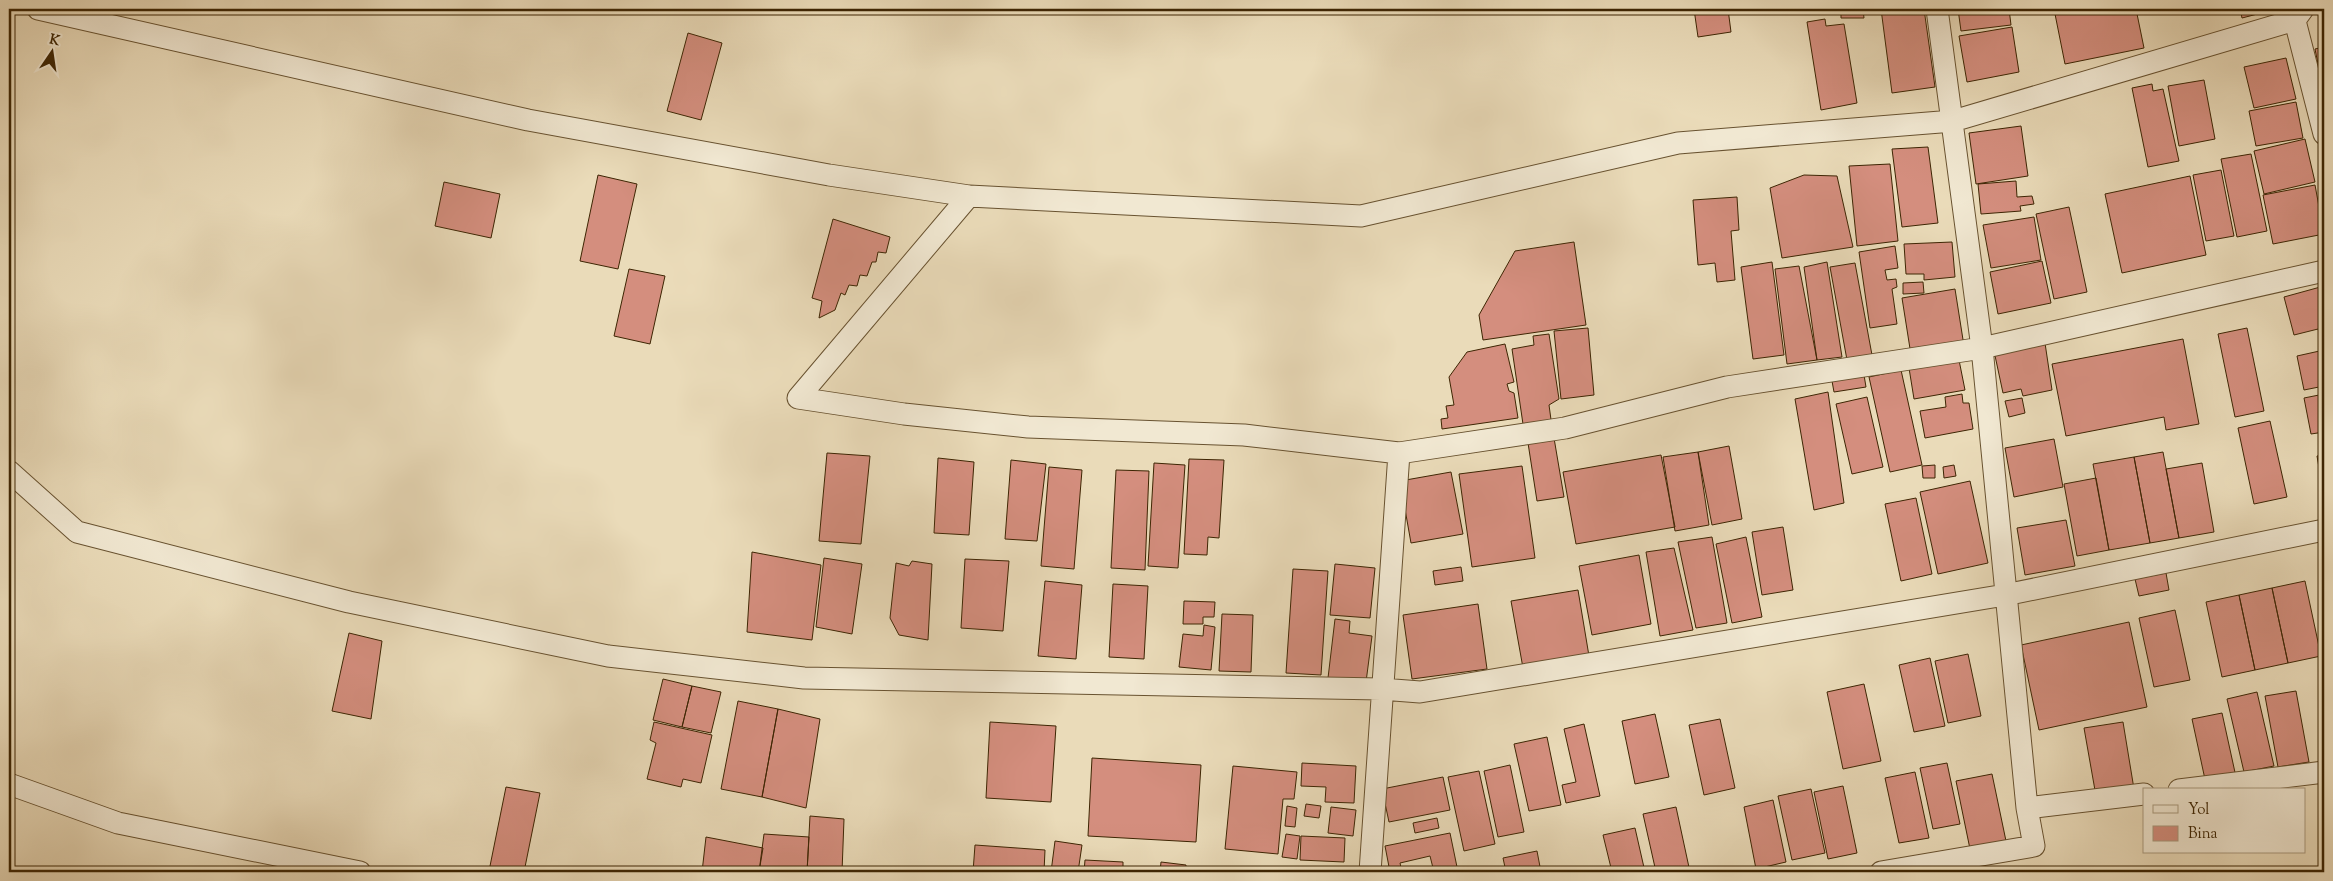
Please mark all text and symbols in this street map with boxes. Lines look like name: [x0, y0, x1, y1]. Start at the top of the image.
north arrow: [28, 28, 78, 78]
text: K: [47, 30, 63, 52]
legend: [2143, 788, 2306, 854]
text: Yol: [2188, 800, 2210, 821]
text: Bina: [2188, 824, 2218, 845]

